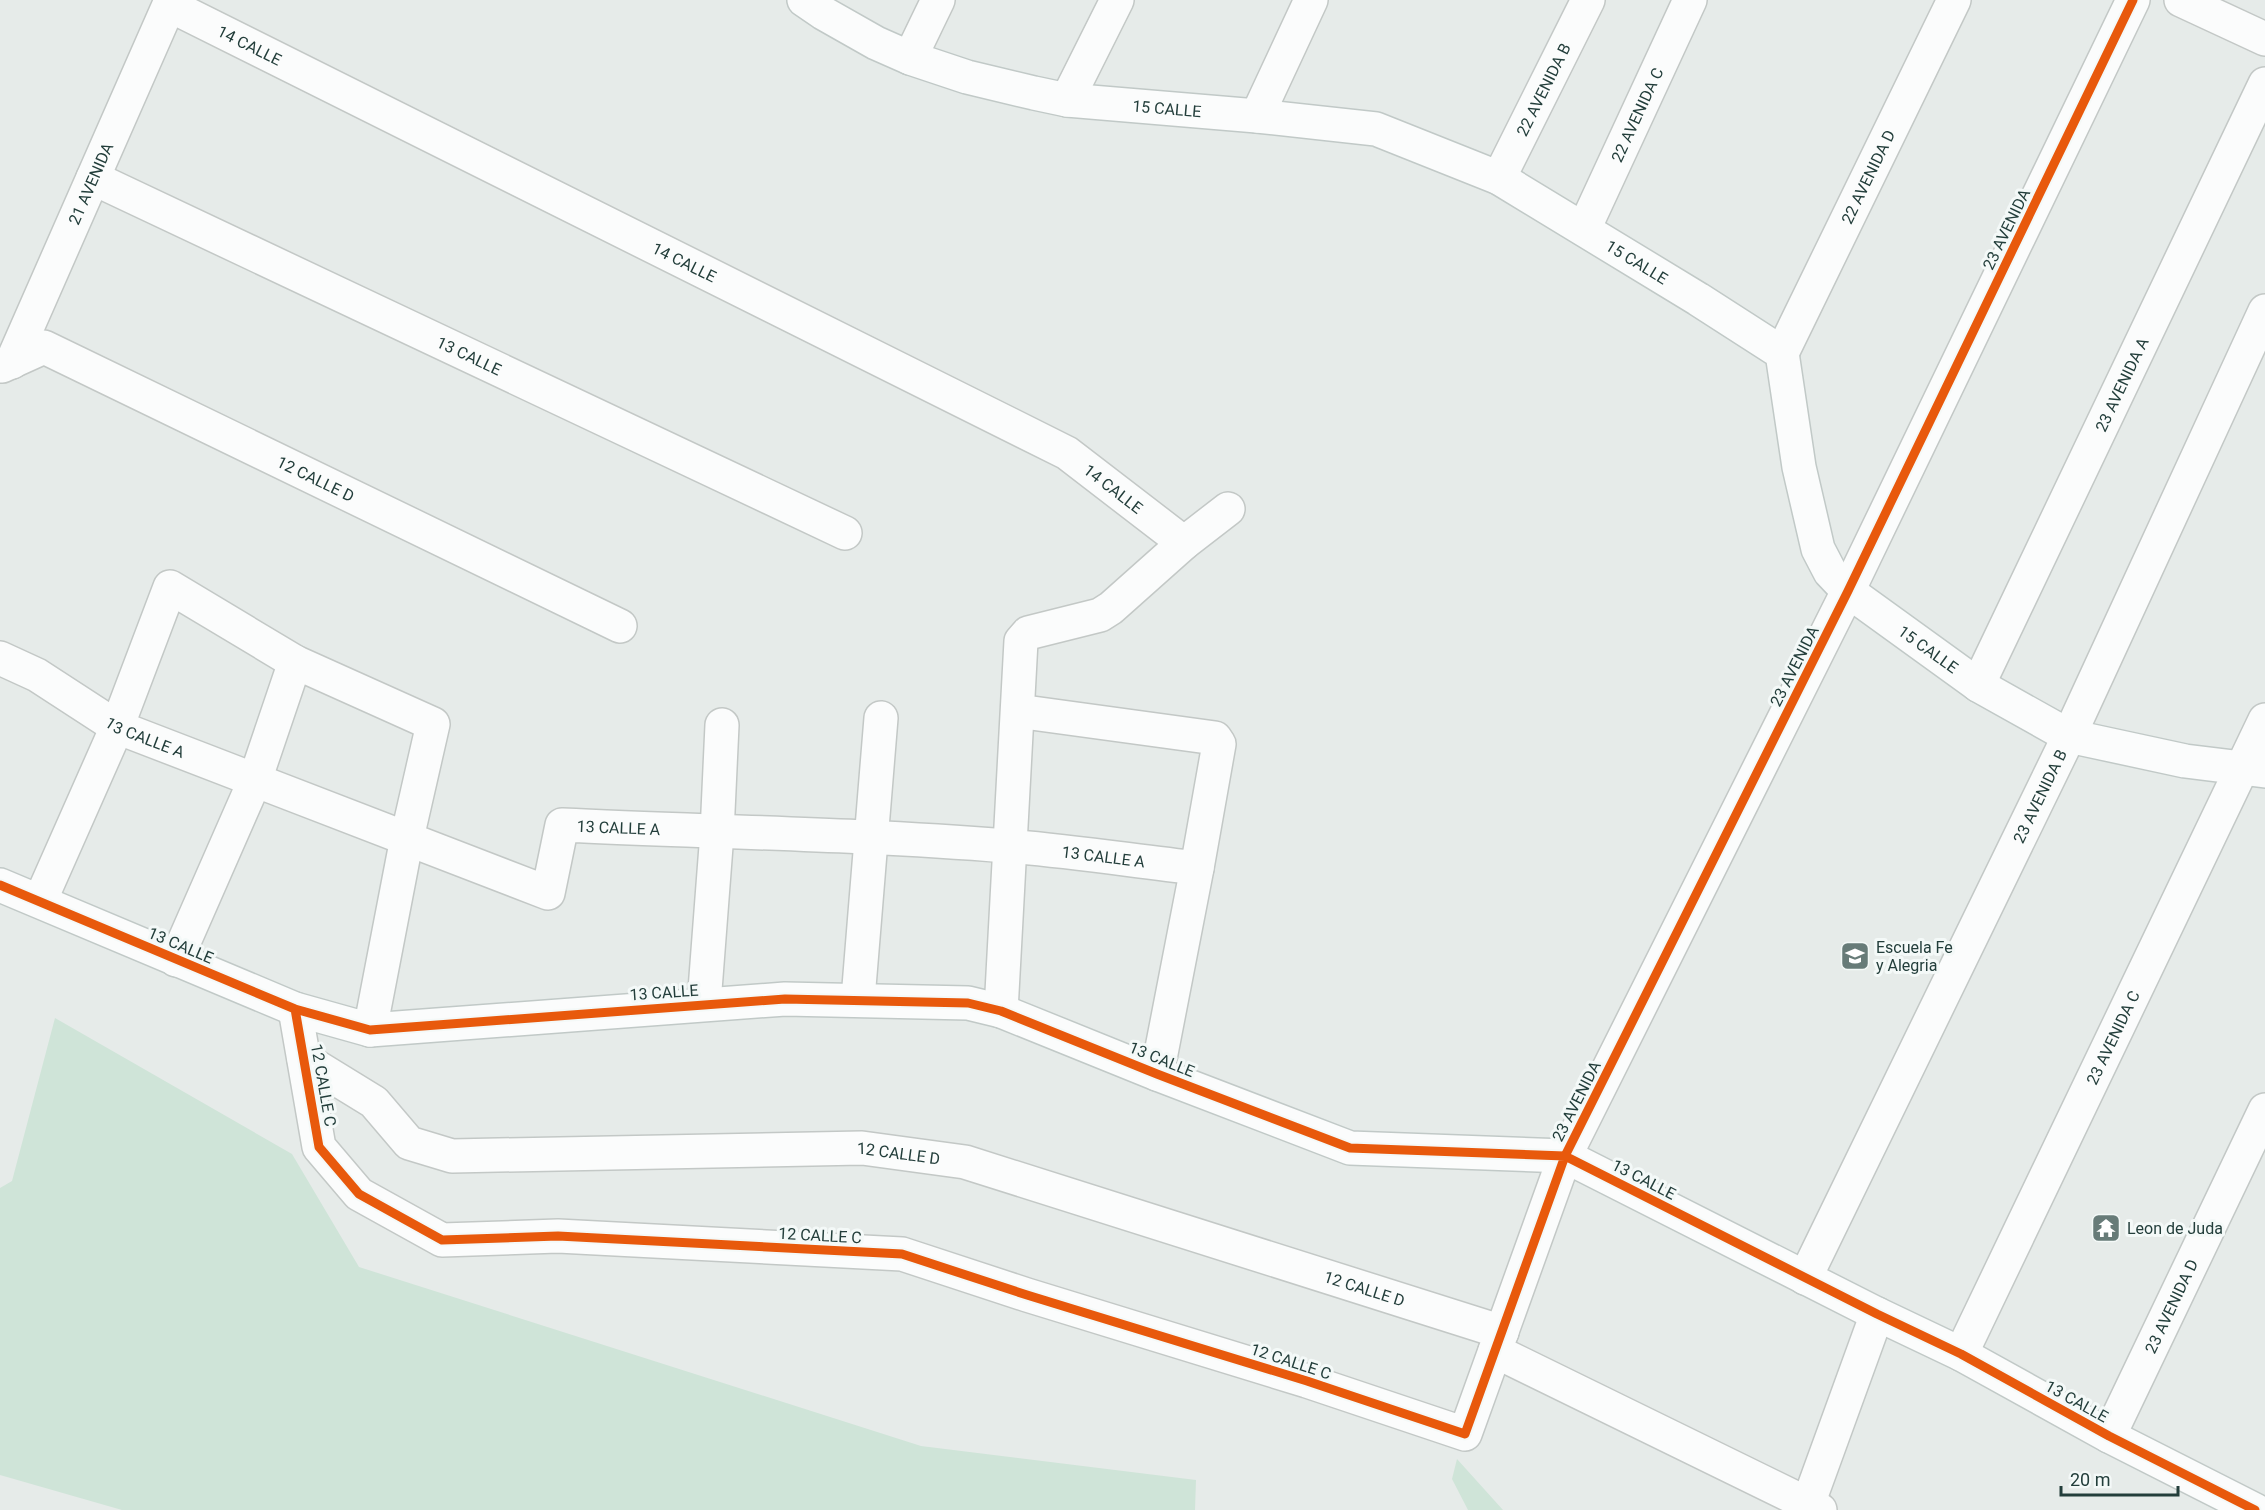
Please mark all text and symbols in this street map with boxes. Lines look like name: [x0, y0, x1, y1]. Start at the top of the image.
street label: 14 CALLE: [214, 22, 285, 70]
street label: 22 AVENIDA B: [1513, 40, 1575, 139]
street label: 22 AVENIDA C: [1607, 65, 1667, 165]
street label: 15 CALLE: [1132, 97, 1202, 121]
street label: 22 AVENIDA D: [1837, 127, 1899, 227]
street label: 21 AVENIDA: [65, 139, 118, 228]
street label: 23 AVENIDA: [1979, 185, 2034, 273]
street label: 15 CALLE: [1602, 236, 1671, 288]
street label: 14 CALLE: [649, 239, 719, 287]
street label: 13 CALLE: [434, 333, 504, 379]
street label: 23 AVENIDA A: [2091, 334, 2153, 435]
street label: 12 CALLE D: [274, 452, 357, 506]
street label: 14 CALLE: [1080, 460, 1146, 518]
street label: 23 AVENIDA: [1766, 622, 1823, 710]
street label: 15 CALLE: [1894, 622, 1962, 677]
street label: 13 CALLE A: [102, 713, 188, 762]
street label: 23 AVENIDA B: [2009, 747, 2071, 846]
street label: 13 CALLE A: [576, 817, 661, 839]
street label: 13 CALLE A: [1061, 842, 1147, 872]
street label: 13 CALLE: [145, 923, 216, 968]
place label: Escuela Fe y Alegria: [1876, 938, 1953, 975]
school or university icon: Escuela Fe y Alegria: [1839, 940, 1871, 972]
street label: 13 CALLE: [629, 981, 699, 1004]
street label: 23 AVENIDA C: [2083, 988, 2144, 1088]
street label: 13 CALLE: [1126, 1038, 1197, 1081]
street label: 12 CALLE C: [307, 1042, 340, 1128]
street label: 23 AVENIDA: [1548, 1057, 1605, 1145]
street label: 12 CALLE D: [857, 1139, 941, 1169]
street label: 13 CALLE: [1609, 1155, 1679, 1204]
temple icon: Leon de Juda: [2090, 1212, 2122, 1244]
place label: Leon de Juda: [2127, 1219, 2223, 1238]
street label: 12 CALLE C: [778, 1224, 862, 1247]
street label: 23 AVENIDA D: [2141, 1256, 2202, 1356]
street label: 12 CALLE D: [1322, 1267, 1407, 1311]
street label: 12 CALLE C: [1248, 1340, 1333, 1383]
street label: 13 CALLE: [2042, 1376, 2112, 1427]
scale bar: [2061, 1459, 2178, 1497]
text: 20 m: [2070, 1469, 2110, 1490]

